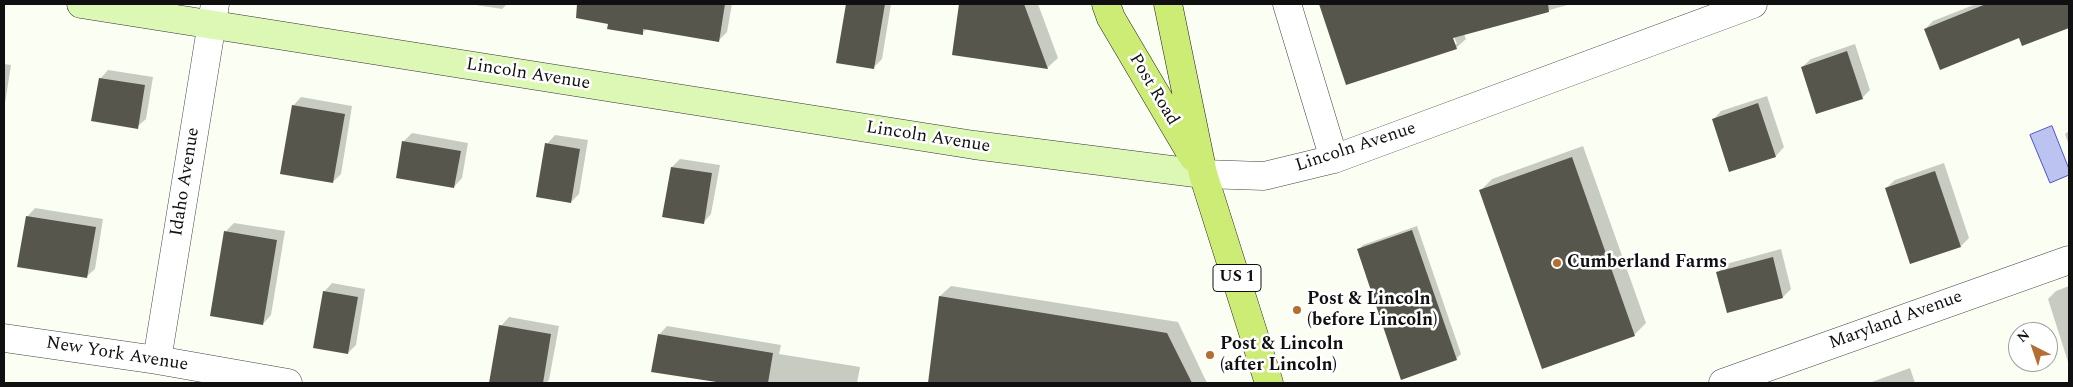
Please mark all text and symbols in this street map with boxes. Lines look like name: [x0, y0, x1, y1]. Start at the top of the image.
street label: Post Road: [1123, 50, 1183, 130]
street label: Lincoln Avenue: [464, 55, 592, 95]
street label: Lincoln Avenue: [864, 118, 992, 158]
street label: Lincoln Avenue: [1293, 118, 1419, 178]
street label: Idaho Avenue: [167, 126, 205, 238]
place label: Cumberland Farms: [1567, 252, 1727, 274]
marker: Cumberland Farms: [1551, 257, 1563, 269]
road number: US 1: [1213, 264, 1261, 292]
street label: Maryland Avenue: [1826, 287, 1966, 355]
place label: Post & Lincoln (before Lincoln): [1307, 289, 1438, 332]
marker: Post & Lincoln (before Lincoln): [1291, 304, 1303, 316]
north arrow: [2008, 322, 2058, 372]
text: N: [2012, 324, 2035, 348]
street label: New York Avenue: [44, 333, 190, 377]
place label: Post & Lincoln (after Lincoln): [1220, 334, 1344, 376]
marker: Post & Lincoln (after Lincoln): [1204, 349, 1216, 361]

